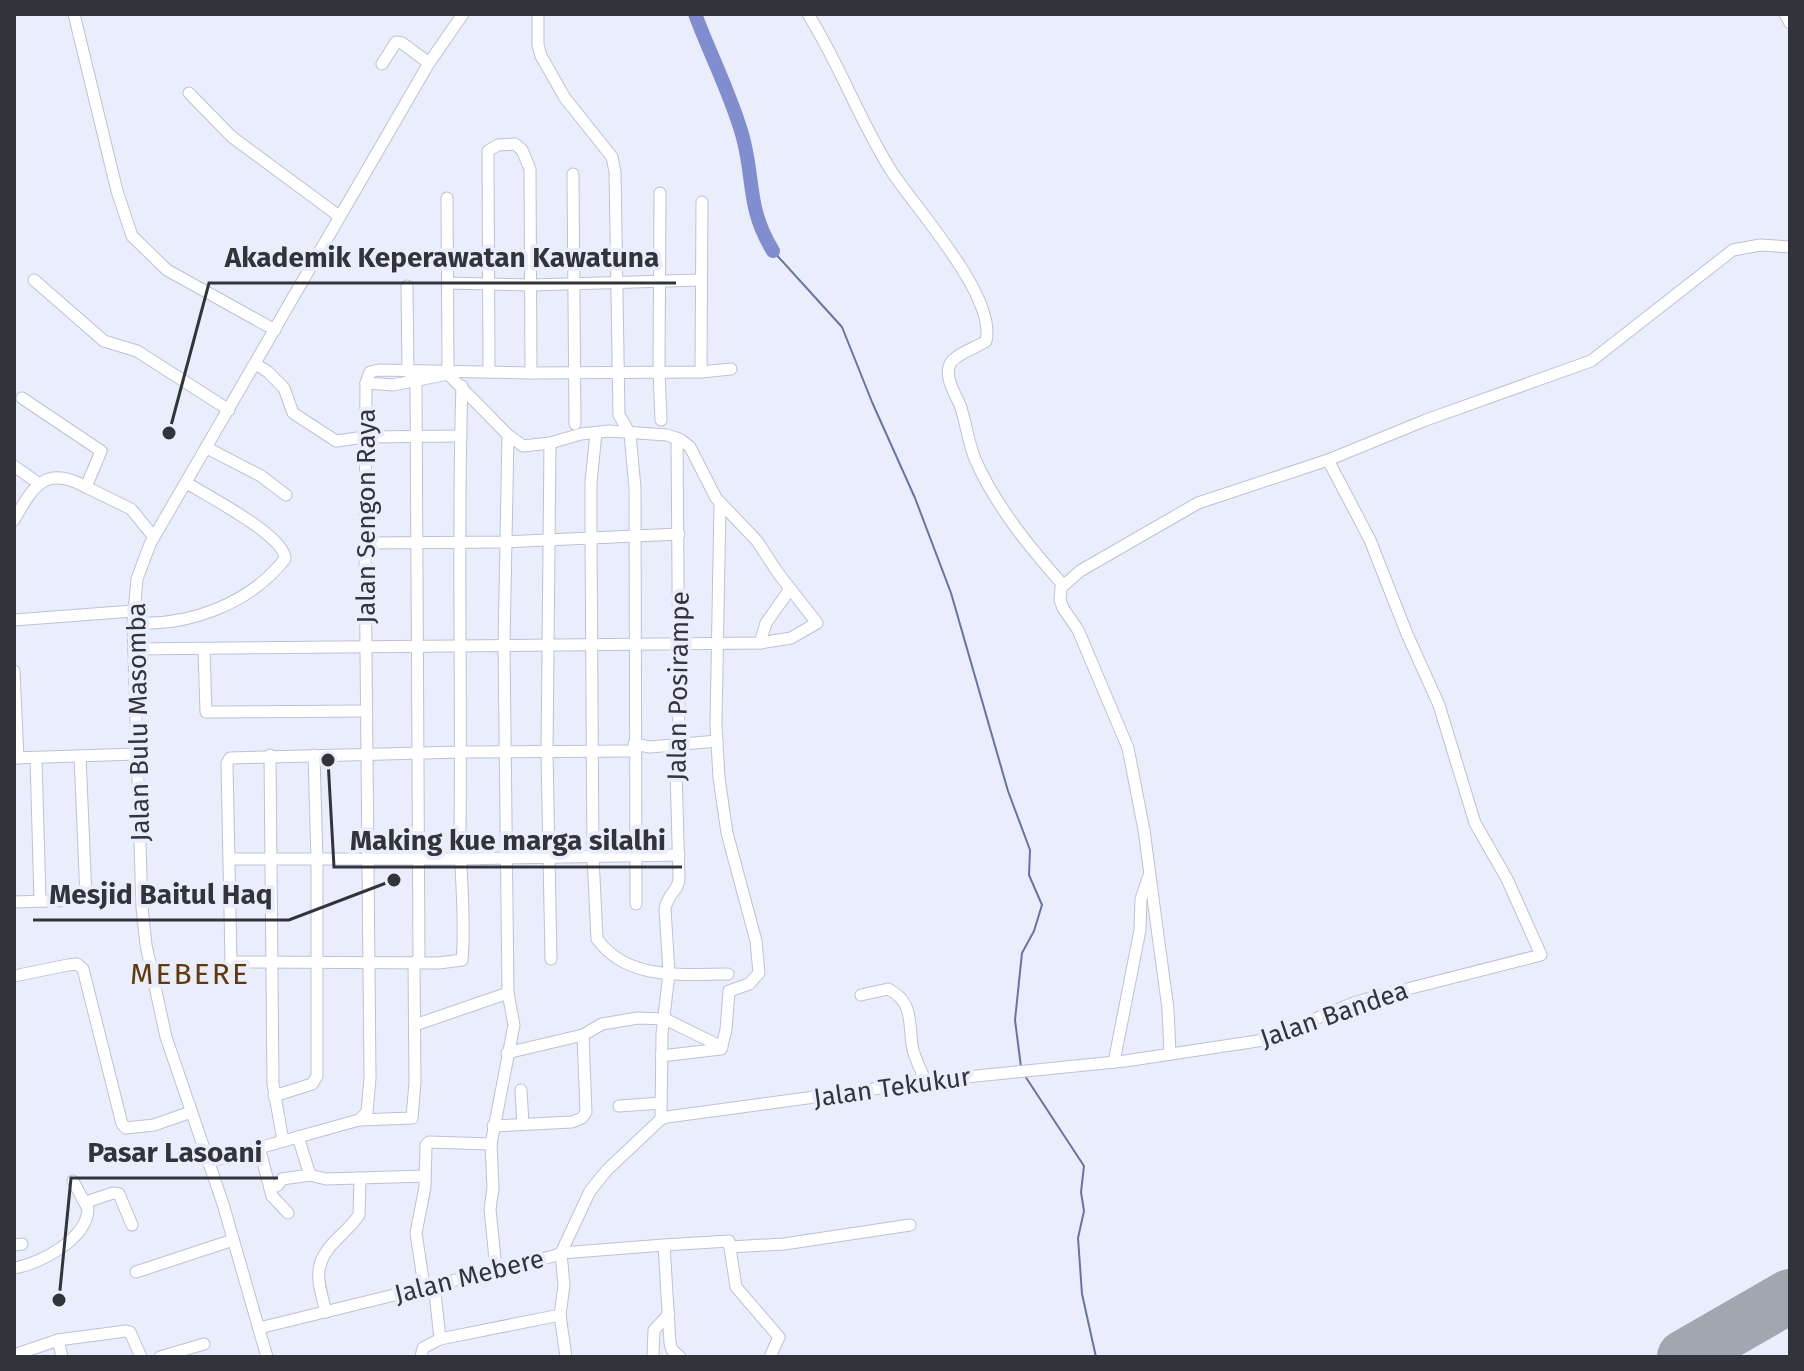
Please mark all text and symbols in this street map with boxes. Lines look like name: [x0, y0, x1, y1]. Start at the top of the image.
callout: Akademik Keperawatan Kawatuna: [209, 231, 676, 283]
text: Akademik Keperawatan Kawatuna: [224, 241, 659, 274]
street label: Jalan Sengon Raya: [351, 408, 382, 624]
street label: Jalan Posirampe: [661, 591, 696, 781]
street label: Jalan Bulu Masomba: [121, 602, 156, 842]
callout: Making kue marga silalhi: [334, 815, 682, 867]
text: Making kue marga silalhi: [350, 824, 666, 857]
callout: Mesjid Baitul Haq: [33, 868, 289, 920]
text: Mesjid Baitul Haq: [49, 878, 273, 911]
district label: MEBERE: [130, 956, 250, 992]
street label: Jalan Bandea: [1256, 975, 1412, 1054]
street label: Jalan Tekukur: [812, 1061, 973, 1114]
callout: Pasar Lasoani: [71, 1126, 278, 1178]
text: Pasar Lasoani: [87, 1136, 263, 1169]
street label: Jalan Mebere: [391, 1243, 547, 1310]

